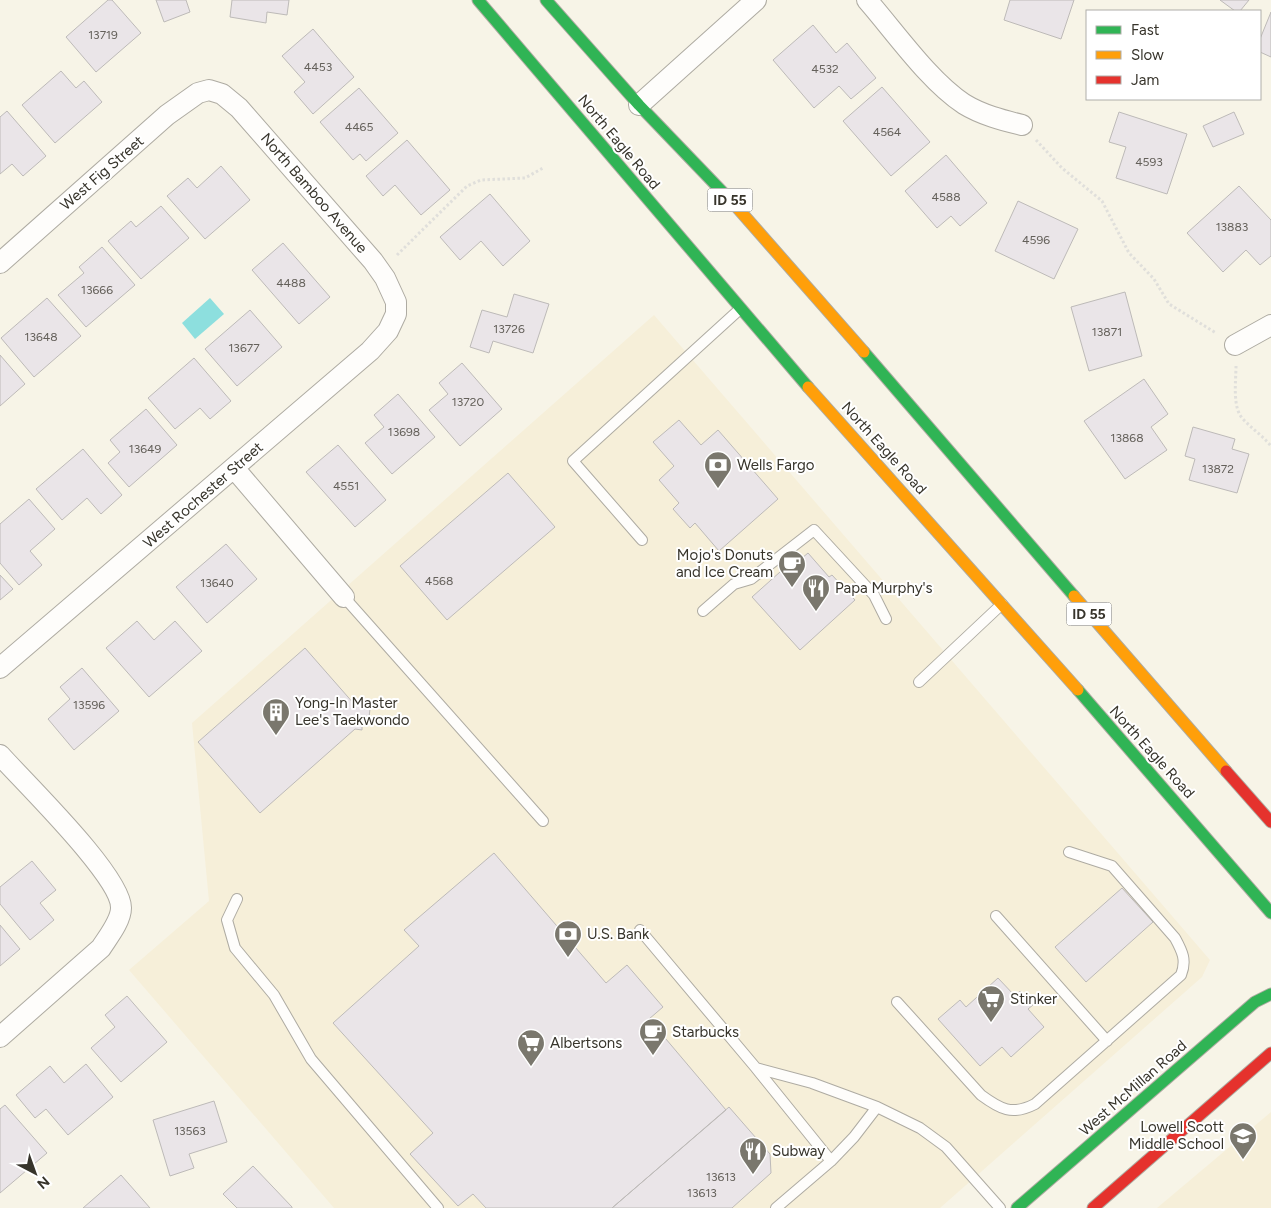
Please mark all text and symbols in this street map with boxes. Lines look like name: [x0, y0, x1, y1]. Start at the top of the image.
legend: [1086, 10, 1261, 100]
text: Fast: [1131, 21, 1160, 39]
house number: 13719: [88, 28, 118, 42]
text: Slow: [1131, 46, 1164, 64]
house number: 4453: [304, 60, 332, 74]
house number: 4532: [811, 62, 839, 76]
text: Jam: [1131, 71, 1159, 89]
street label: North Eagle Road: [574, 91, 664, 193]
house number: 4465: [345, 120, 373, 134]
house number: 4564: [873, 125, 902, 139]
street label: North Bamboo Avenue: [257, 129, 371, 257]
street label: West Fig Street: [57, 132, 148, 214]
house number: 4593: [1135, 155, 1163, 169]
road number: ID 55: [708, 188, 752, 212]
house number: 4588: [931, 190, 961, 204]
house number: 13883: [1216, 220, 1248, 234]
house number: 4596: [1022, 233, 1050, 247]
house number: 4488: [276, 276, 306, 290]
house number: 13666: [81, 283, 113, 297]
house number: 13726: [493, 322, 525, 336]
house number: 13871: [1092, 325, 1122, 339]
house number: 13648: [24, 330, 58, 344]
house number: 13677: [228, 341, 260, 355]
house number: 13720: [452, 395, 484, 409]
street label: North Eagle Road: [838, 398, 930, 498]
house number: 13698: [388, 425, 420, 439]
house number: 13868: [1110, 431, 1144, 445]
street label: West Rochester Street: [139, 438, 267, 552]
house number: 13649: [129, 442, 161, 456]
bank icon: Wells Fargo: [703, 450, 733, 489]
place label: Wells Fargo: [737, 456, 815, 474]
house number: 13872: [1202, 462, 1234, 476]
house number: 4551: [333, 479, 359, 493]
place label: Mojo's Donuts and Ice Cream: [676, 546, 773, 581]
cafe icon: Mojo's Donuts and Ice Cream: [777, 549, 807, 588]
restaurant icon: Papa Murphy's: [801, 573, 831, 612]
house number: 4568: [425, 574, 453, 588]
house number: 13640: [200, 576, 234, 590]
place label: Papa Murphy's: [835, 579, 933, 597]
road number: ID 55: [1066, 602, 1112, 626]
place label: Yong-In Master Lee's Taekwondo: [295, 694, 410, 729]
building icon: Yong-In Master Lee's Taekwondo: [261, 697, 291, 736]
house number: 13596: [73, 698, 105, 712]
street label: North Eagle Road: [1106, 702, 1198, 802]
bank icon: U.S. Bank: [553, 919, 583, 958]
place label: U.S. Bank: [587, 925, 650, 943]
supermarket icon: Stinker: [976, 984, 1006, 1023]
place label: Stinker: [1010, 990, 1057, 1008]
cafe icon: Starbucks: [638, 1017, 668, 1056]
place label: Starbucks: [672, 1023, 739, 1041]
supermarket icon: Albertsons: [516, 1028, 546, 1067]
place label: Albertsons: [550, 1034, 622, 1052]
street label: West McMillan Road: [1076, 1037, 1190, 1139]
place label: Lowell Scott Middle School: [1129, 1118, 1224, 1153]
school or university icon: Lowell Scott Middle School: [1228, 1121, 1258, 1160]
house number: 13563: [174, 1124, 206, 1138]
restaurant icon: Subway: [738, 1136, 768, 1175]
place label: Subway: [772, 1142, 825, 1160]
north arrow: [10, 1148, 60, 1198]
house number: 13613: [706, 1170, 736, 1184]
text: N: [34, 1172, 53, 1192]
house number: 13613: [687, 1186, 717, 1200]

